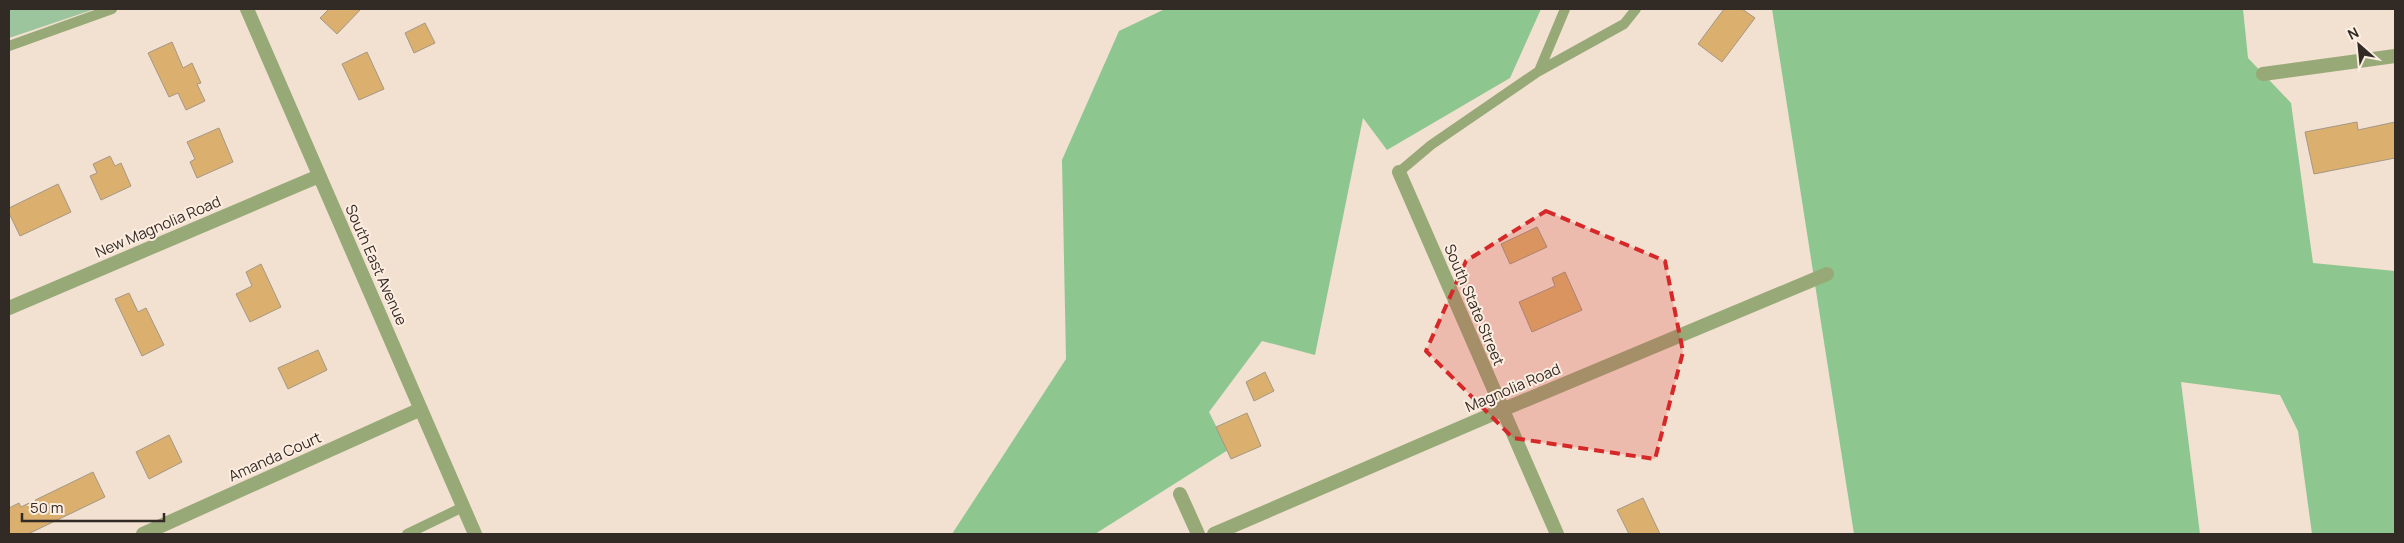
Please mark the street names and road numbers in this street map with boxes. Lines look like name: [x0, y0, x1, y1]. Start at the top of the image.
street label: New Magnolia Road: [92, 191, 224, 263]
street label: South East Avenue: [340, 201, 413, 329]
street label: South State Street: [1439, 241, 1510, 369]
street label: Magnolia Road: [1462, 358, 1564, 417]
street label: Amanda Court: [225, 427, 325, 486]

